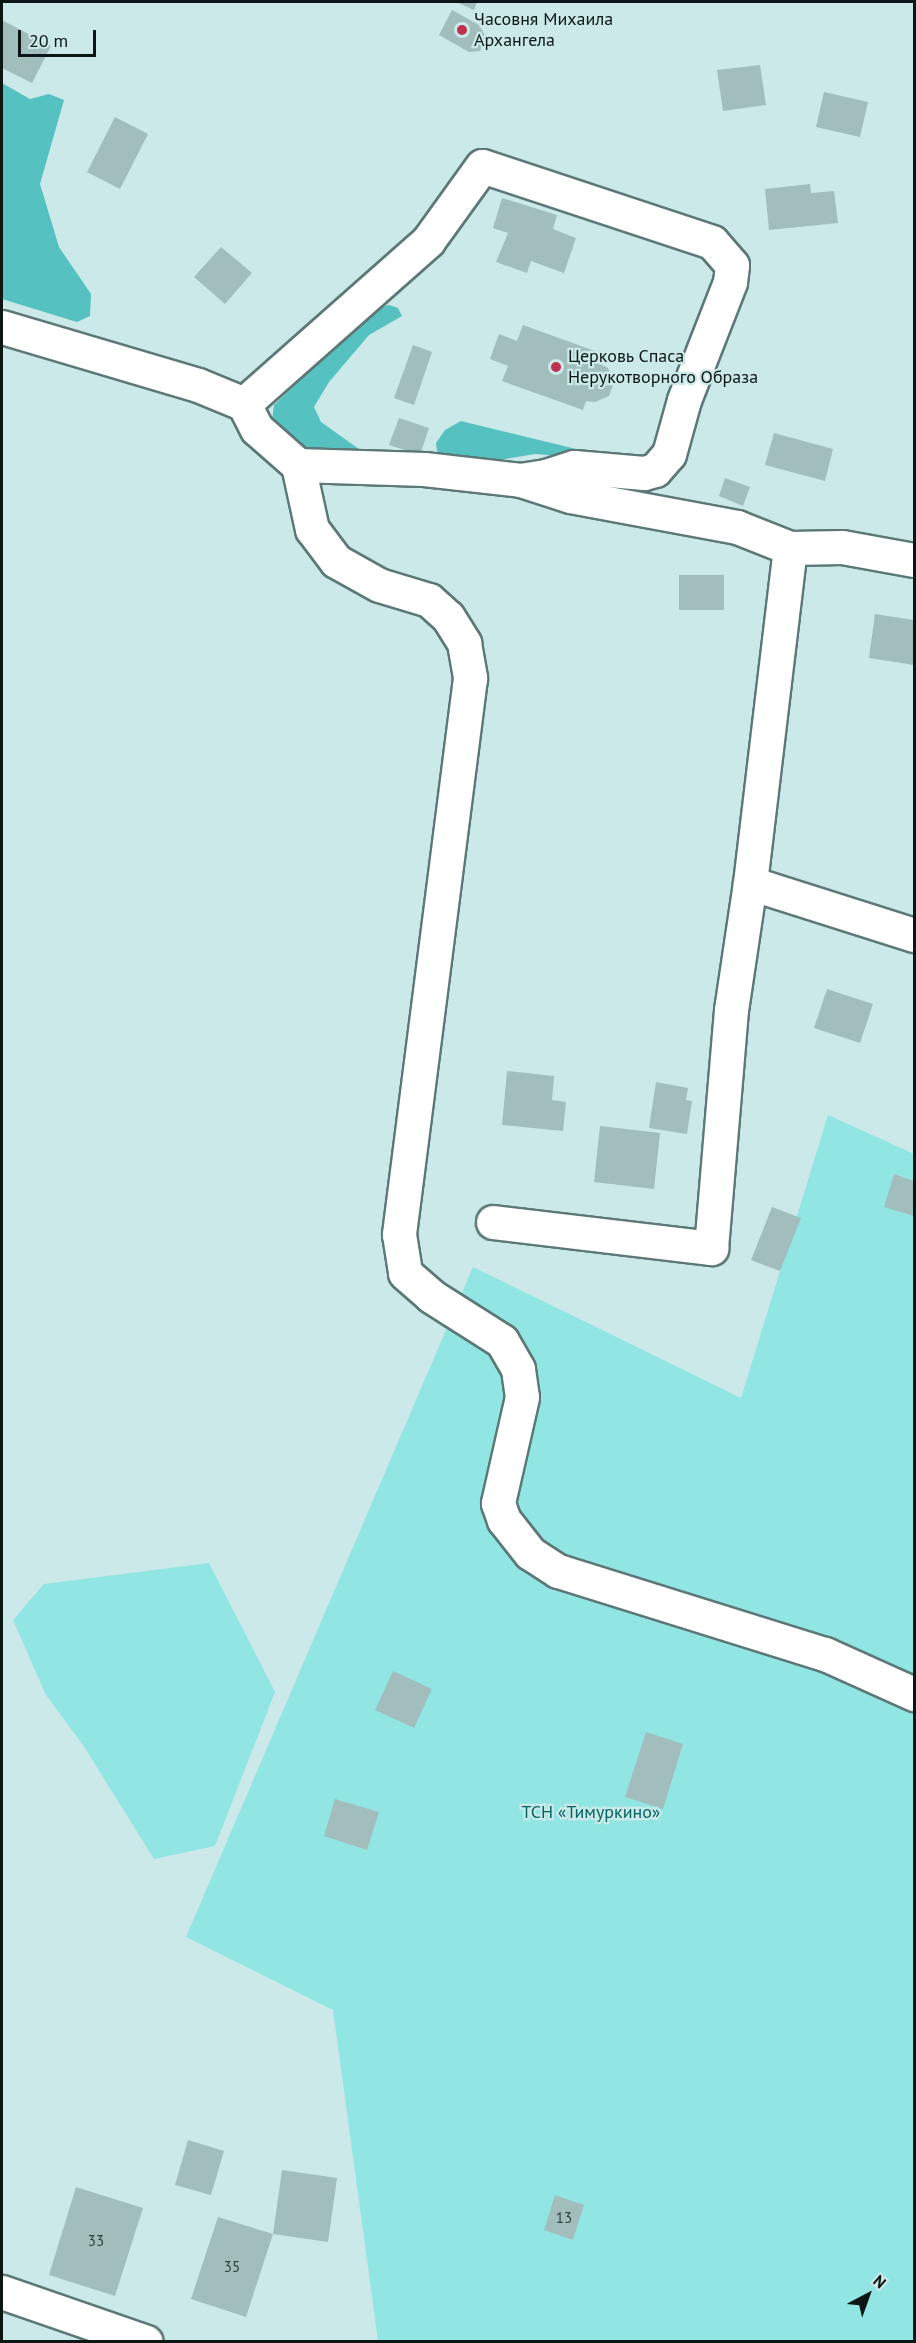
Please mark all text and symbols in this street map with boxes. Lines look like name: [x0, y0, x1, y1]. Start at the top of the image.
place label: Часовня Михаила Архангела: [474, 9, 613, 52]
scale bar: [21, 18, 99, 56]
marker: Часовня Михаила Архангела: [455, 23, 469, 37]
text: 20 m: [29, 29, 68, 52]
place label: Церковь Спаса Нерукотворного Образа: [568, 346, 758, 388]
marker: Церковь Спаса Нерукотворного Образа: [549, 360, 563, 374]
park label: ТСН «Тимуркино»: [522, 1801, 660, 1823]
house number: 13: [556, 2209, 572, 2227]
house number: 33: [88, 2232, 104, 2250]
house number: 35: [224, 2258, 240, 2276]
north arrow: [838, 2265, 898, 2325]
text: N: [869, 2270, 890, 2292]

